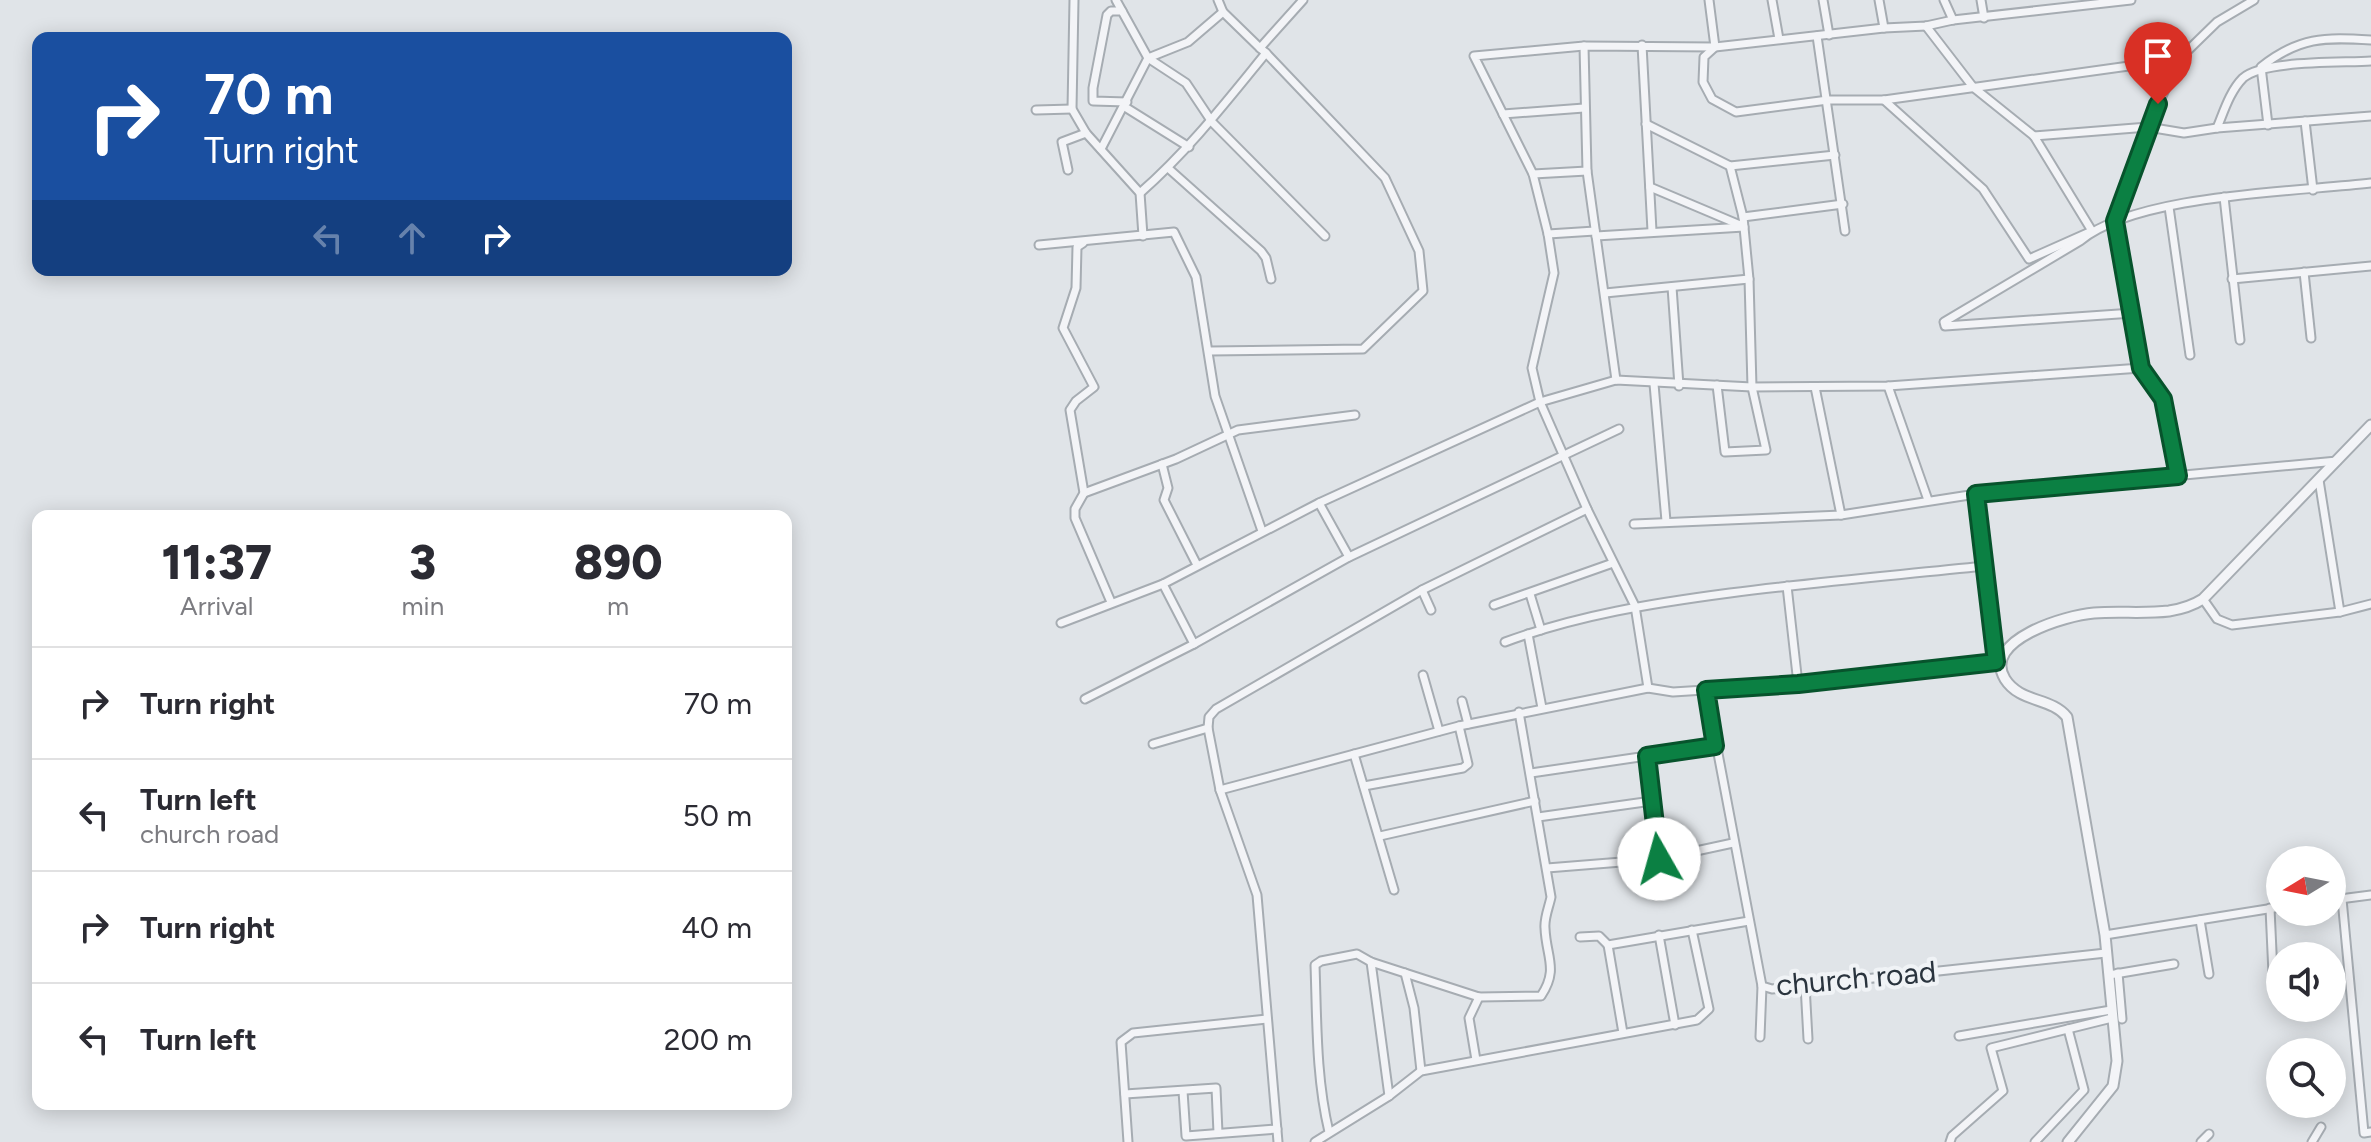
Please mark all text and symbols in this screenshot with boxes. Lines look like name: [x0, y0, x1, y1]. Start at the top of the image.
pin: [2124, 22, 2192, 104]
icon: arrive: [2136, 34, 2180, 78]
text: 70 m: [204, 61, 334, 128]
icon: right: [72, 64, 176, 168]
text: Turn right: [204, 129, 359, 172]
icon: left: [306, 216, 350, 260]
icon: ahead: [390, 216, 434, 260]
icon: right: [474, 216, 518, 260]
text: 11:37: [162, 533, 272, 591]
text: 3: [409, 533, 436, 591]
text: 890: [574, 533, 662, 591]
text: Arrival: [180, 590, 253, 622]
text: min: [401, 590, 444, 622]
text: m: [607, 590, 629, 622]
icon: right: [72, 681, 116, 725]
text: Turn right: [140, 685, 275, 722]
text: 70 m: [684, 685, 752, 722]
text: Turn left: [140, 781, 257, 818]
icon: left: [72, 793, 116, 837]
text: 50 m: [683, 797, 752, 834]
position arrow: [1617, 817, 1701, 901]
text: church road: [140, 818, 279, 850]
north arrow: [2266, 846, 2346, 926]
map controls: [2266, 846, 2346, 1118]
icon: right: [72, 905, 116, 949]
text: Turn right: [140, 909, 275, 946]
text: 40 m: [681, 909, 752, 946]
button: sound: [2266, 942, 2346, 1022]
street label: church road: [1774, 953, 1938, 1003]
icon: left: [72, 1017, 116, 1061]
text: Turn left: [140, 1021, 257, 1058]
text: 200 m: [664, 1021, 752, 1058]
button: search: [2266, 1038, 2346, 1118]

